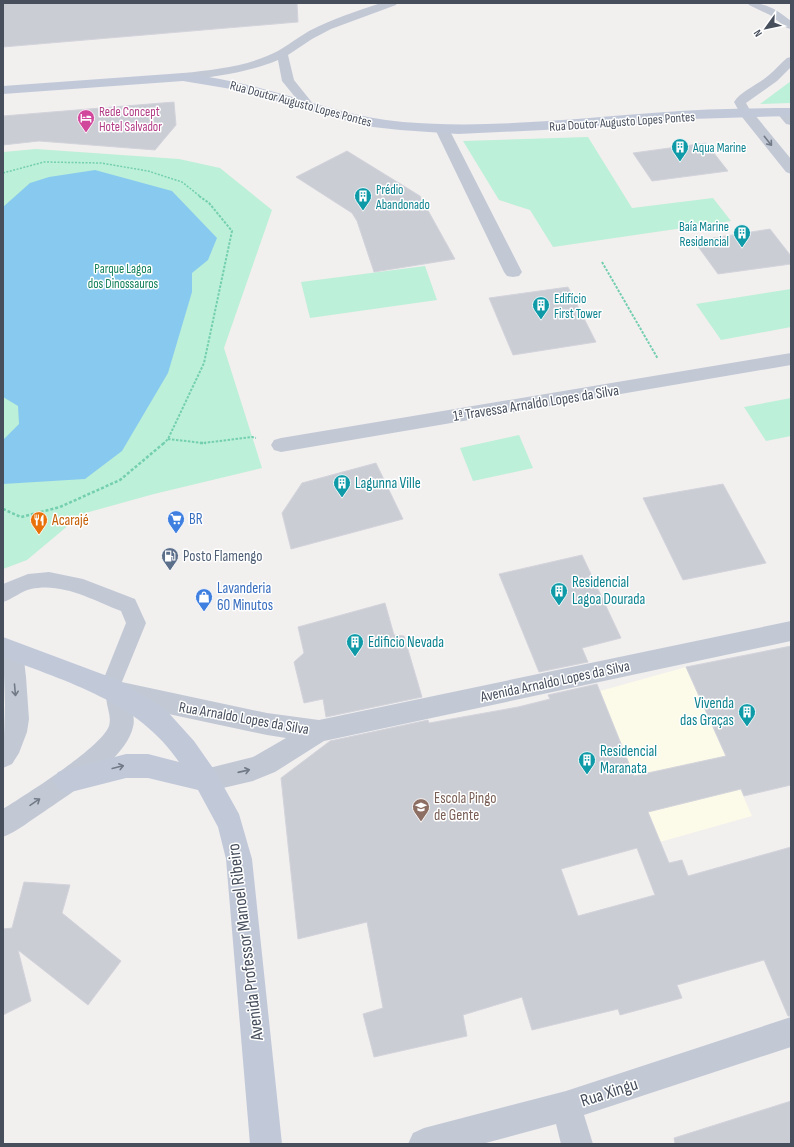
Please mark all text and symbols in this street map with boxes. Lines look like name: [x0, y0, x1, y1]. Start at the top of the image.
north arrow: [746, 8, 786, 48]
text: N: [751, 27, 765, 39]
street label: Rua Doutor Augusto Lopes Pontes: [228, 77, 374, 131]
place label: Rede Concept Hotel Salvador: [99, 104, 162, 135]
hotel icon: Rede Concept Hotel Salvador: [76, 108, 96, 133]
street label: Rua Doutor Augusto Lopes Pontes: [549, 109, 696, 135]
one-way arrow: [763, 135, 772, 146]
building icon: Aqua Marine: [670, 137, 690, 162]
place label: Aqua Marine: [692, 140, 746, 156]
place label: Prédio Abandonado: [375, 182, 430, 213]
building icon: Prédio Abandonado: [353, 186, 373, 211]
place label: Baía Marine Residencial: [679, 219, 729, 250]
building icon: Baía Marine Residencial: [732, 223, 752, 248]
park label: Parque Lagoa dos Dinossauros: [88, 261, 159, 292]
place label: Edifício First Tower: [554, 291, 602, 322]
building icon: Edifício First Tower: [531, 295, 551, 320]
street label: 1ª Travessa Arnaldo Lopes da Silva: [452, 381, 620, 426]
building icon: Lagunna Ville: [332, 473, 352, 498]
place label: Lagunna Ville: [355, 474, 421, 493]
supermarket icon: BR: [166, 509, 186, 534]
restaurant icon: Acarajé: [29, 510, 49, 535]
place label: BR: [189, 510, 203, 529]
place label: Acarajé: [51, 511, 89, 530]
fuel station icon: Posto Flamengo: [160, 546, 180, 571]
place label: Posto Flamengo: [183, 547, 263, 566]
place label: Residencial Lagoa Dourada: [572, 573, 646, 609]
place label: Lavanderia 60 Minutos: [217, 579, 273, 615]
building icon: Residencial Lagoa Dourada: [549, 581, 569, 606]
shop icon: Lavanderia 60 Minutos: [194, 587, 214, 612]
building icon: Edificio Nevada: [345, 632, 365, 657]
place label: Edificio Nevada: [368, 633, 444, 652]
street label: Avenida Arnaldo Lopes da Silva: [478, 656, 632, 707]
one-way arrow: [11, 683, 18, 696]
place label: Vivenda das Graças: [680, 694, 734, 730]
street label: Rua Arnaldo Lopes da Silva: [177, 698, 311, 739]
building icon: Vivenda das Graças: [737, 702, 757, 727]
place label: Residencial Maranata: [600, 742, 657, 778]
building icon: Residencial Maranata: [577, 750, 597, 775]
one-way arrow: [111, 763, 124, 771]
one-way arrow: [238, 767, 251, 775]
place label: Escola Pingo de Gente: [434, 789, 496, 825]
school or university icon: Escola Pingo de Gente: [411, 797, 431, 822]
one-way arrow: [29, 798, 40, 806]
street label: Avenida Professor Manoel Ribeiro: [223, 842, 268, 1043]
street label: Rua Xingu: [578, 1073, 640, 1112]

